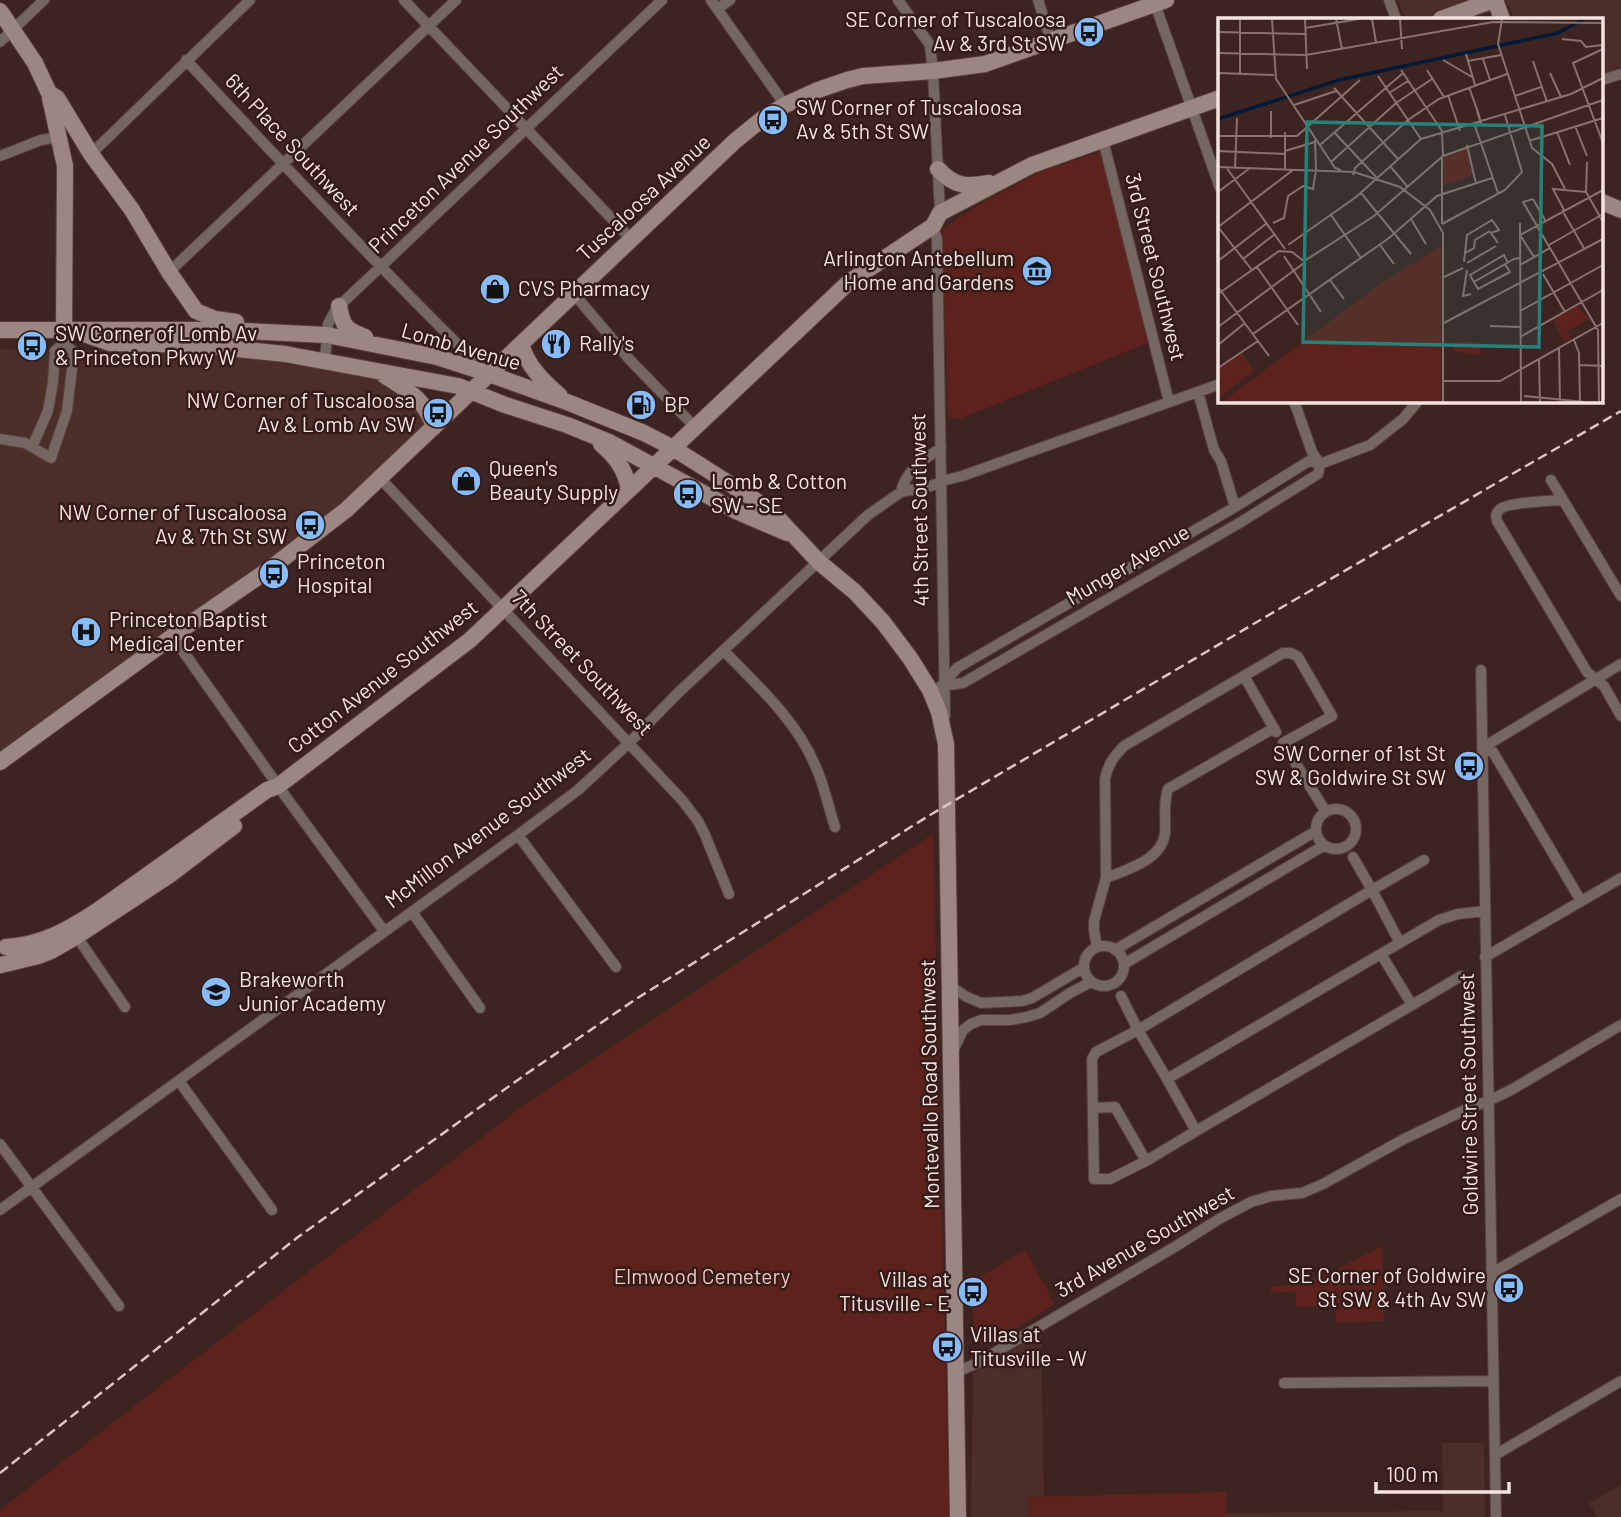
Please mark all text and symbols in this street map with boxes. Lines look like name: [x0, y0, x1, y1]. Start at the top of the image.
place label: SE Corner of Tuscaloosa Av & 3rd St SW: [845, 6, 1066, 55]
bus stop icon: SE Corner of Tuscaloosa Av & 3rd St SW: [1072, 15, 1106, 49]
inset map: [1218, 18, 1604, 402]
street label: Princeton Avenue Southwest: [362, 58, 568, 258]
street label: 6th Place Southwest: [221, 68, 365, 220]
place label: SW Corner of Tuscaloosa Av & 5th St SW: [796, 94, 1022, 143]
bus stop icon: SW Corner of Tuscaloosa Av & 5th St SW: [756, 103, 790, 137]
street label: Tuscaloosa Avenue: [571, 129, 715, 265]
street label: 3rd Street Southwest: [1121, 170, 1192, 363]
place label: Arlington Antebellum Home and Gardens: [823, 245, 1014, 294]
museum icon: Arlington Antebellum Home and Gardens: [1020, 254, 1054, 288]
shop icon: CVS Pharmacy: [478, 272, 512, 306]
place label: CVS Pharmacy: [518, 275, 650, 300]
street label: Lomb Avenue: [399, 317, 524, 375]
place label: SW Corner of Lomb Av & Princeton Pkwy W: [55, 320, 257, 369]
restaurant icon: Rally's: [539, 327, 573, 361]
bus stop icon: SW Corner of Lomb Av & Princeton Pkwy W: [15, 329, 49, 363]
place label: Rally's: [579, 330, 634, 355]
place label: NW Corner of Tuscaloosa Av & Lomb Av SW: [187, 387, 415, 436]
fuel station icon: BP: [624, 388, 658, 422]
place label: BP: [664, 391, 690, 416]
bus stop icon: NW Corner of Tuscaloosa Av & Lomb Av SW: [421, 396, 455, 430]
street label: 4th Street Southwest: [904, 413, 933, 607]
place label: Queen's Beauty Supply: [489, 455, 618, 504]
shop icon: Queen's Beauty Supply: [449, 464, 483, 498]
place label: Lomb & Cotton SW - SE: [711, 468, 847, 517]
bus stop icon: Lomb & Cotton SW - SE: [671, 477, 705, 511]
place label: NW Corner of Tuscaloosa Av & 7th St SW: [59, 499, 287, 548]
bus stop icon: NW Corner of Tuscaloosa Av & 7th St SW: [293, 508, 327, 542]
street label: Munger Avenue: [1061, 518, 1194, 609]
place label: Princeton Hospital: [297, 548, 386, 597]
bus stop icon: Princeton Hospital: [257, 557, 291, 591]
street label: 7th Street Southwest: [507, 584, 659, 740]
street label: Cotton Avenue Southwest: [282, 594, 482, 758]
place label: Princeton Baptist Medical Center: [109, 606, 268, 655]
hospital icon: Princeton Baptist Medical Center: [69, 615, 103, 649]
place label: SW Corner of 1st St SW & Goldwire St SW: [1255, 740, 1446, 789]
street label: McMillon Avenue Southwest: [379, 741, 595, 912]
bus stop icon: SW Corner of 1st St SW & Goldwire St SW: [1452, 749, 1486, 783]
street label: Montevallo Road Southwest: [914, 959, 943, 1209]
place label: Brakeworth Junior Academy: [239, 966, 386, 1015]
street label: Goldwire Street Southwest: [1453, 972, 1482, 1216]
school or university icon: Brakeworth Junior Academy: [199, 975, 233, 1009]
street label: 3rd Avenue Southwest: [1050, 1179, 1238, 1302]
place label: SE Corner of Goldwire St SW & 4th Av SW: [1288, 1262, 1486, 1311]
park label: Elmwood Cemetery: [614, 1263, 791, 1288]
place label: Villas at Titusville - E: [839, 1266, 950, 1315]
bus stop icon: SE Corner of Goldwire St SW & 4th Av SW: [1492, 1271, 1526, 1305]
bus stop icon: Villas at Titusville - E: [956, 1275, 990, 1309]
place label: Villas at Titusville - W: [970, 1321, 1087, 1370]
bus stop icon: Villas at Titusville - W: [930, 1330, 964, 1364]
scale bar: [1376, 1450, 1509, 1494]
text: 100 m: [1386, 1461, 1439, 1486]

